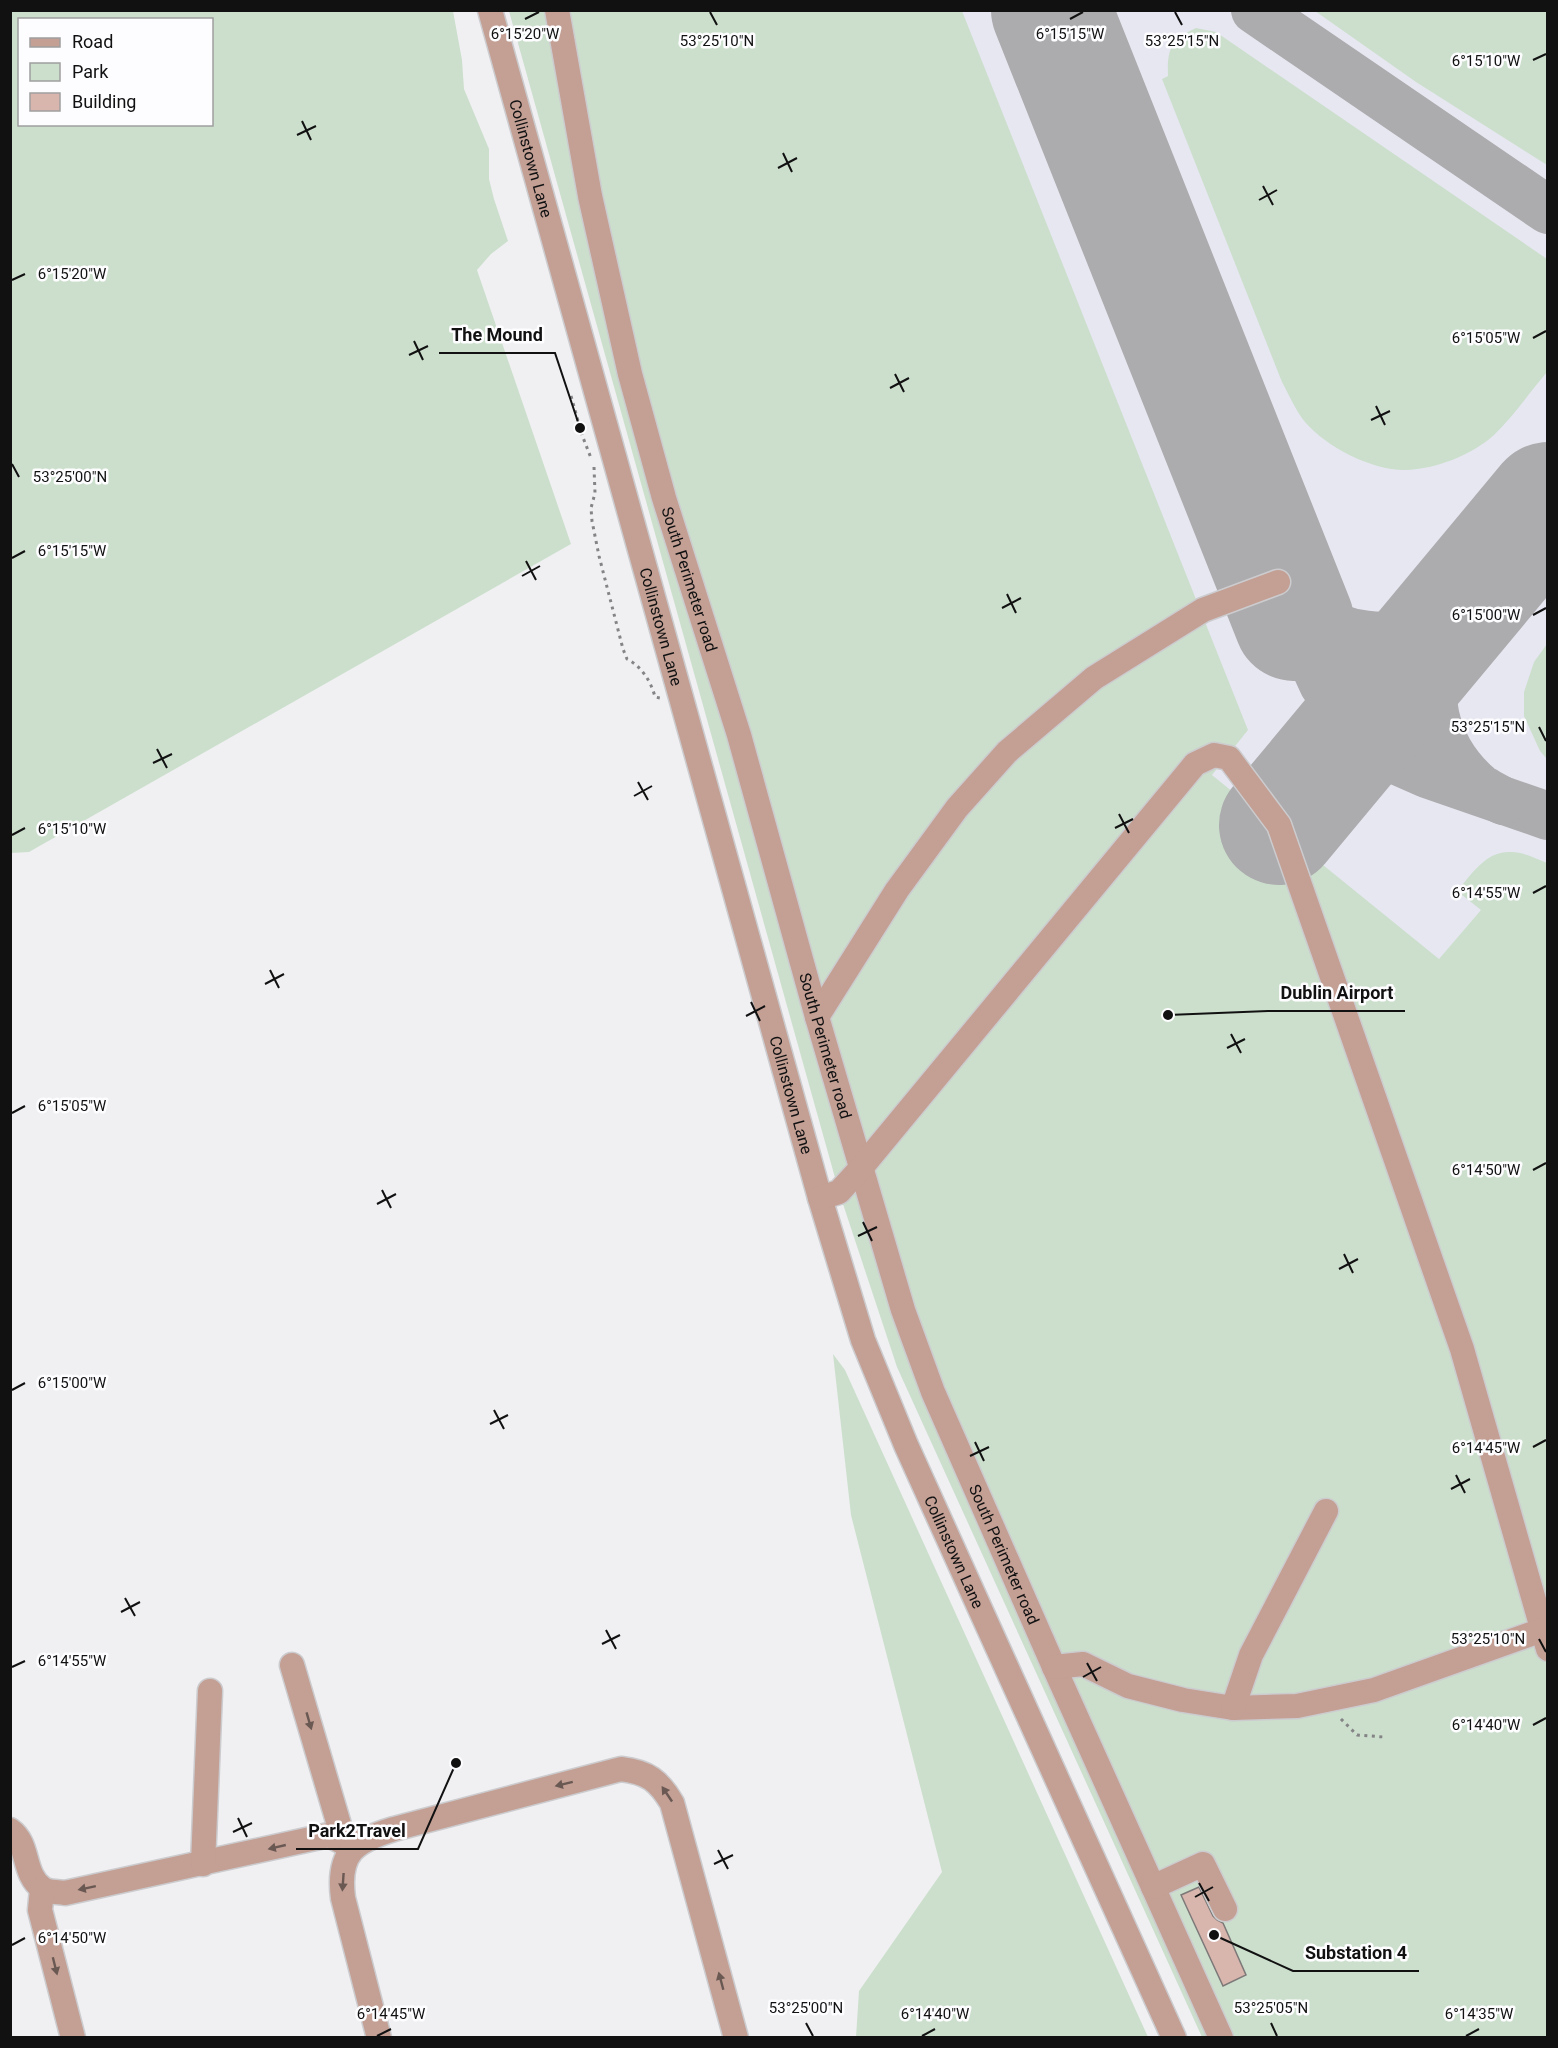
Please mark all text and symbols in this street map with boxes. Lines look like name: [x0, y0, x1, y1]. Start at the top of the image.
legend: [18, 18, 213, 126]
text: 6°15'20"W: [491, 25, 559, 43]
text: 6°15'15"W: [1036, 25, 1104, 43]
text: Road: [72, 31, 113, 52]
text: 53°25'10"N: [680, 32, 754, 50]
text: 53°25'15"N: [1145, 32, 1219, 50]
text: 6°15'10"W: [1452, 52, 1520, 70]
text: Park: [72, 61, 109, 82]
text: Building: [72, 91, 136, 112]
street label: Collinstown Lane: [506, 97, 557, 220]
text: 6°15'20"W: [38, 265, 106, 283]
callout: The Mound: [439, 317, 555, 353]
text: The Mound: [451, 324, 543, 345]
text: 6°15'05"W: [1452, 329, 1520, 347]
text: 53°25'00"N: [33, 468, 107, 486]
street label: South Perimeter road: [658, 504, 722, 654]
text: 6°15'15"W: [38, 542, 106, 560]
street label: Collinstown Lane: [636, 565, 687, 688]
text: 6°15'00"W: [1452, 606, 1520, 624]
text: 53°25'15"N: [1451, 718, 1525, 736]
text: 6°15'10"W: [38, 820, 106, 838]
text: 6°14'55"W: [1452, 884, 1520, 902]
street label: South Perimeter road: [796, 971, 856, 1121]
callout: Dublin Airport: [1268, 975, 1405, 1011]
text: Dublin Airport: [1281, 982, 1393, 1003]
street label: Collinstown Lane: [766, 1034, 817, 1156]
text: 6°15'05"W: [38, 1097, 106, 1115]
text: 6°14'50"W: [1452, 1161, 1520, 1179]
text: 6°15'00"W: [38, 1374, 106, 1392]
text: 6°14'45"W: [1452, 1439, 1520, 1457]
street label: South Perimeter road: [965, 1481, 1043, 1627]
street label: Collinstown Lane: [920, 1492, 988, 1611]
text: 53°25'10"N: [1451, 1630, 1525, 1648]
text: 6°14'55"W: [38, 1652, 106, 1670]
one-way arrow: [305, 1712, 314, 1730]
text: 6°14'40"W: [1452, 1716, 1520, 1734]
one-way arrow: [555, 1779, 574, 1789]
one-way arrow: [661, 1786, 672, 1803]
callout: Park2Travel: [296, 1813, 418, 1849]
text: Park2Travel: [308, 1820, 406, 1841]
one-way arrow: [268, 1843, 287, 1852]
one-way arrow: [338, 1872, 347, 1891]
one-way arrow: [77, 1884, 96, 1893]
text: 6°14'50"W: [38, 1929, 106, 1947]
callout: Substation 4: [1293, 1935, 1419, 1971]
text: Substation 4: [1305, 1942, 1407, 1963]
one-way arrow: [50, 1957, 60, 1975]
one-way arrow: [716, 1972, 725, 1990]
text: 53°25'00"N: [769, 1999, 843, 2017]
text: 53°25'05"N: [1234, 1999, 1308, 2017]
text: 6°14'45"W: [357, 2005, 425, 2023]
text: 6°14'40"W: [901, 2005, 969, 2023]
text: 6°14'35"W: [1445, 2005, 1513, 2023]

